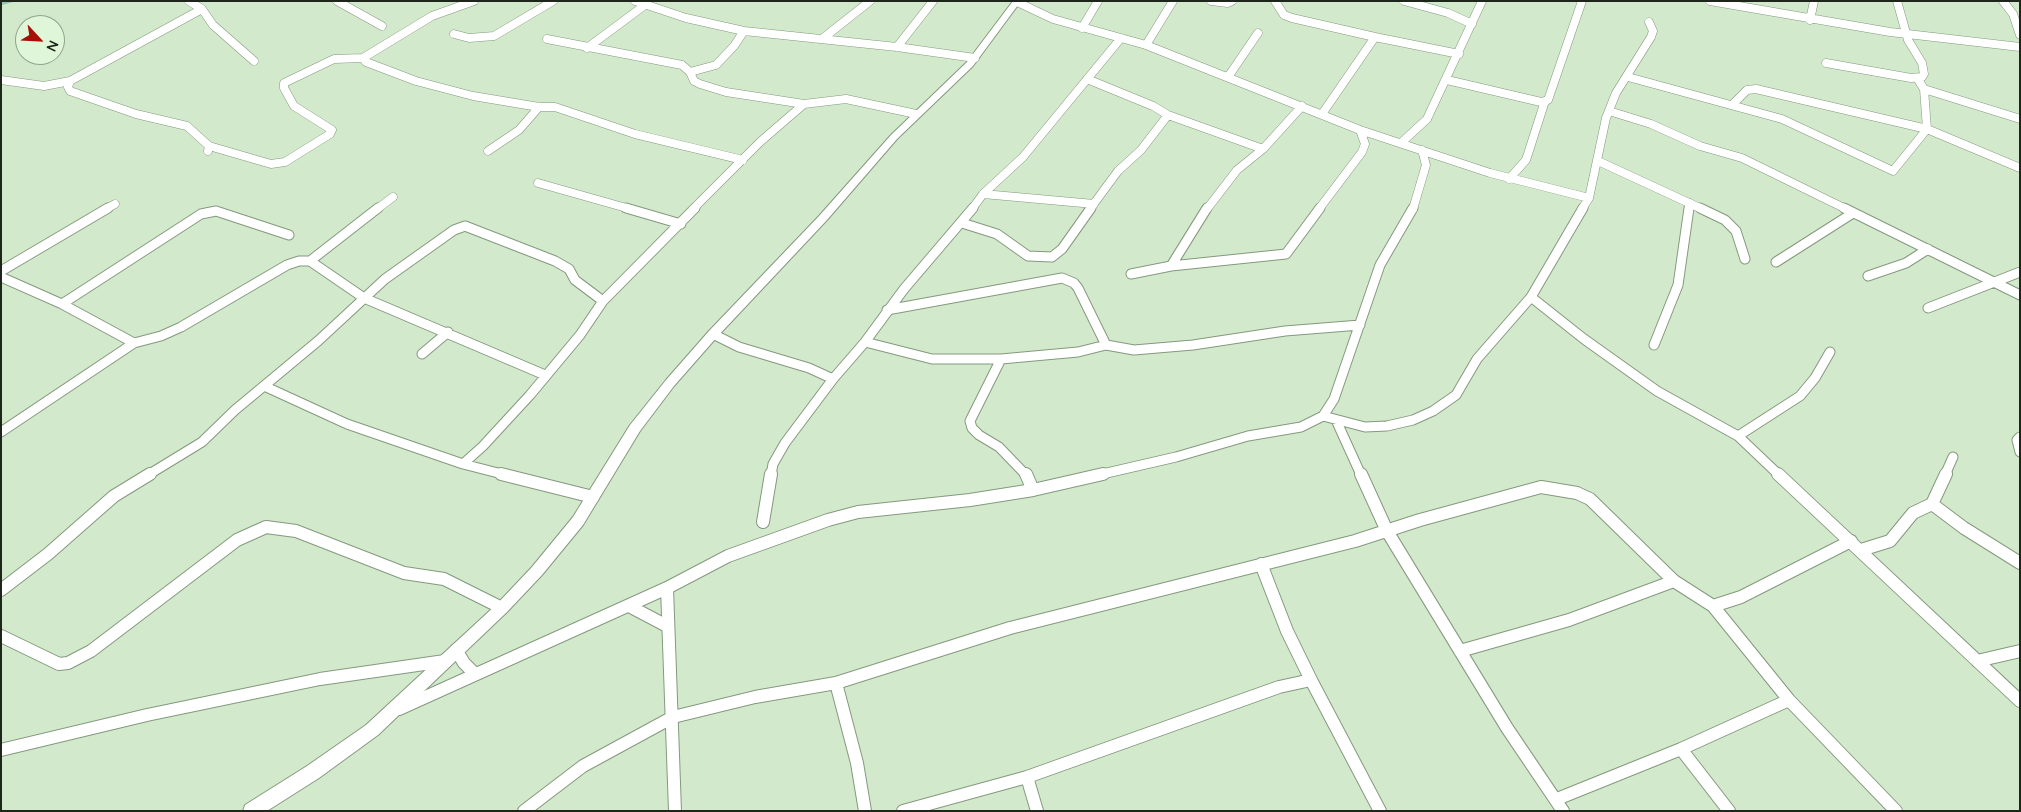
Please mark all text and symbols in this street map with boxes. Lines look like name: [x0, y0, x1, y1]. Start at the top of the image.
north arrow: [15, 15, 65, 65]
text: N: [42, 37, 63, 54]

